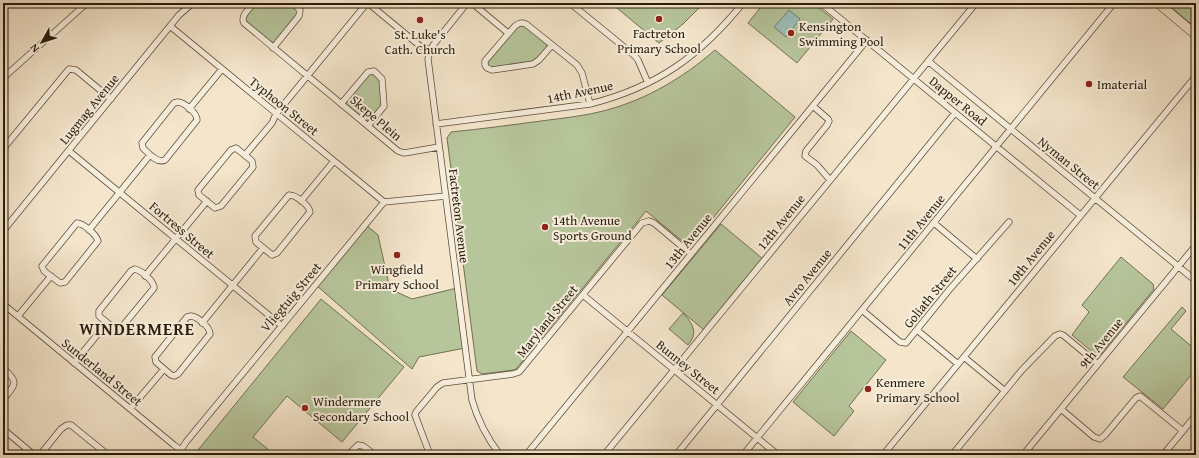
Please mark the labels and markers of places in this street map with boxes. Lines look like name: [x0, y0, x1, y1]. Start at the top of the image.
marker: Factreton Primary School: [654, 14, 664, 24]
marker: St. Luke's Cath. Church: [415, 15, 425, 25]
place label: Kensington Swimming Pool: [799, 17, 884, 51]
place label: Factreton Primary School: [617, 24, 701, 58]
place label: St. Luke's Cath. Church: [385, 25, 456, 59]
marker: Kensington Swimming Pool: [786, 28, 796, 38]
place label: Imaterial: [1097, 75, 1148, 94]
marker: Imaterial: [1084, 79, 1094, 89]
place label: 14th Avenue Sports Ground: [553, 211, 632, 245]
marker: 14th Avenue Sports Ground: [540, 222, 550, 232]
marker: Wingfield Primary School: [392, 250, 402, 260]
place label: Wingfield Primary School: [355, 260, 439, 294]
place label: Kenmere Primary School: [876, 373, 960, 407]
marker: Kenmere Primary School: [863, 384, 873, 394]
place label: Windermere Secondary School: [313, 392, 409, 426]
marker: Windermere Secondary School: [300, 403, 310, 413]

